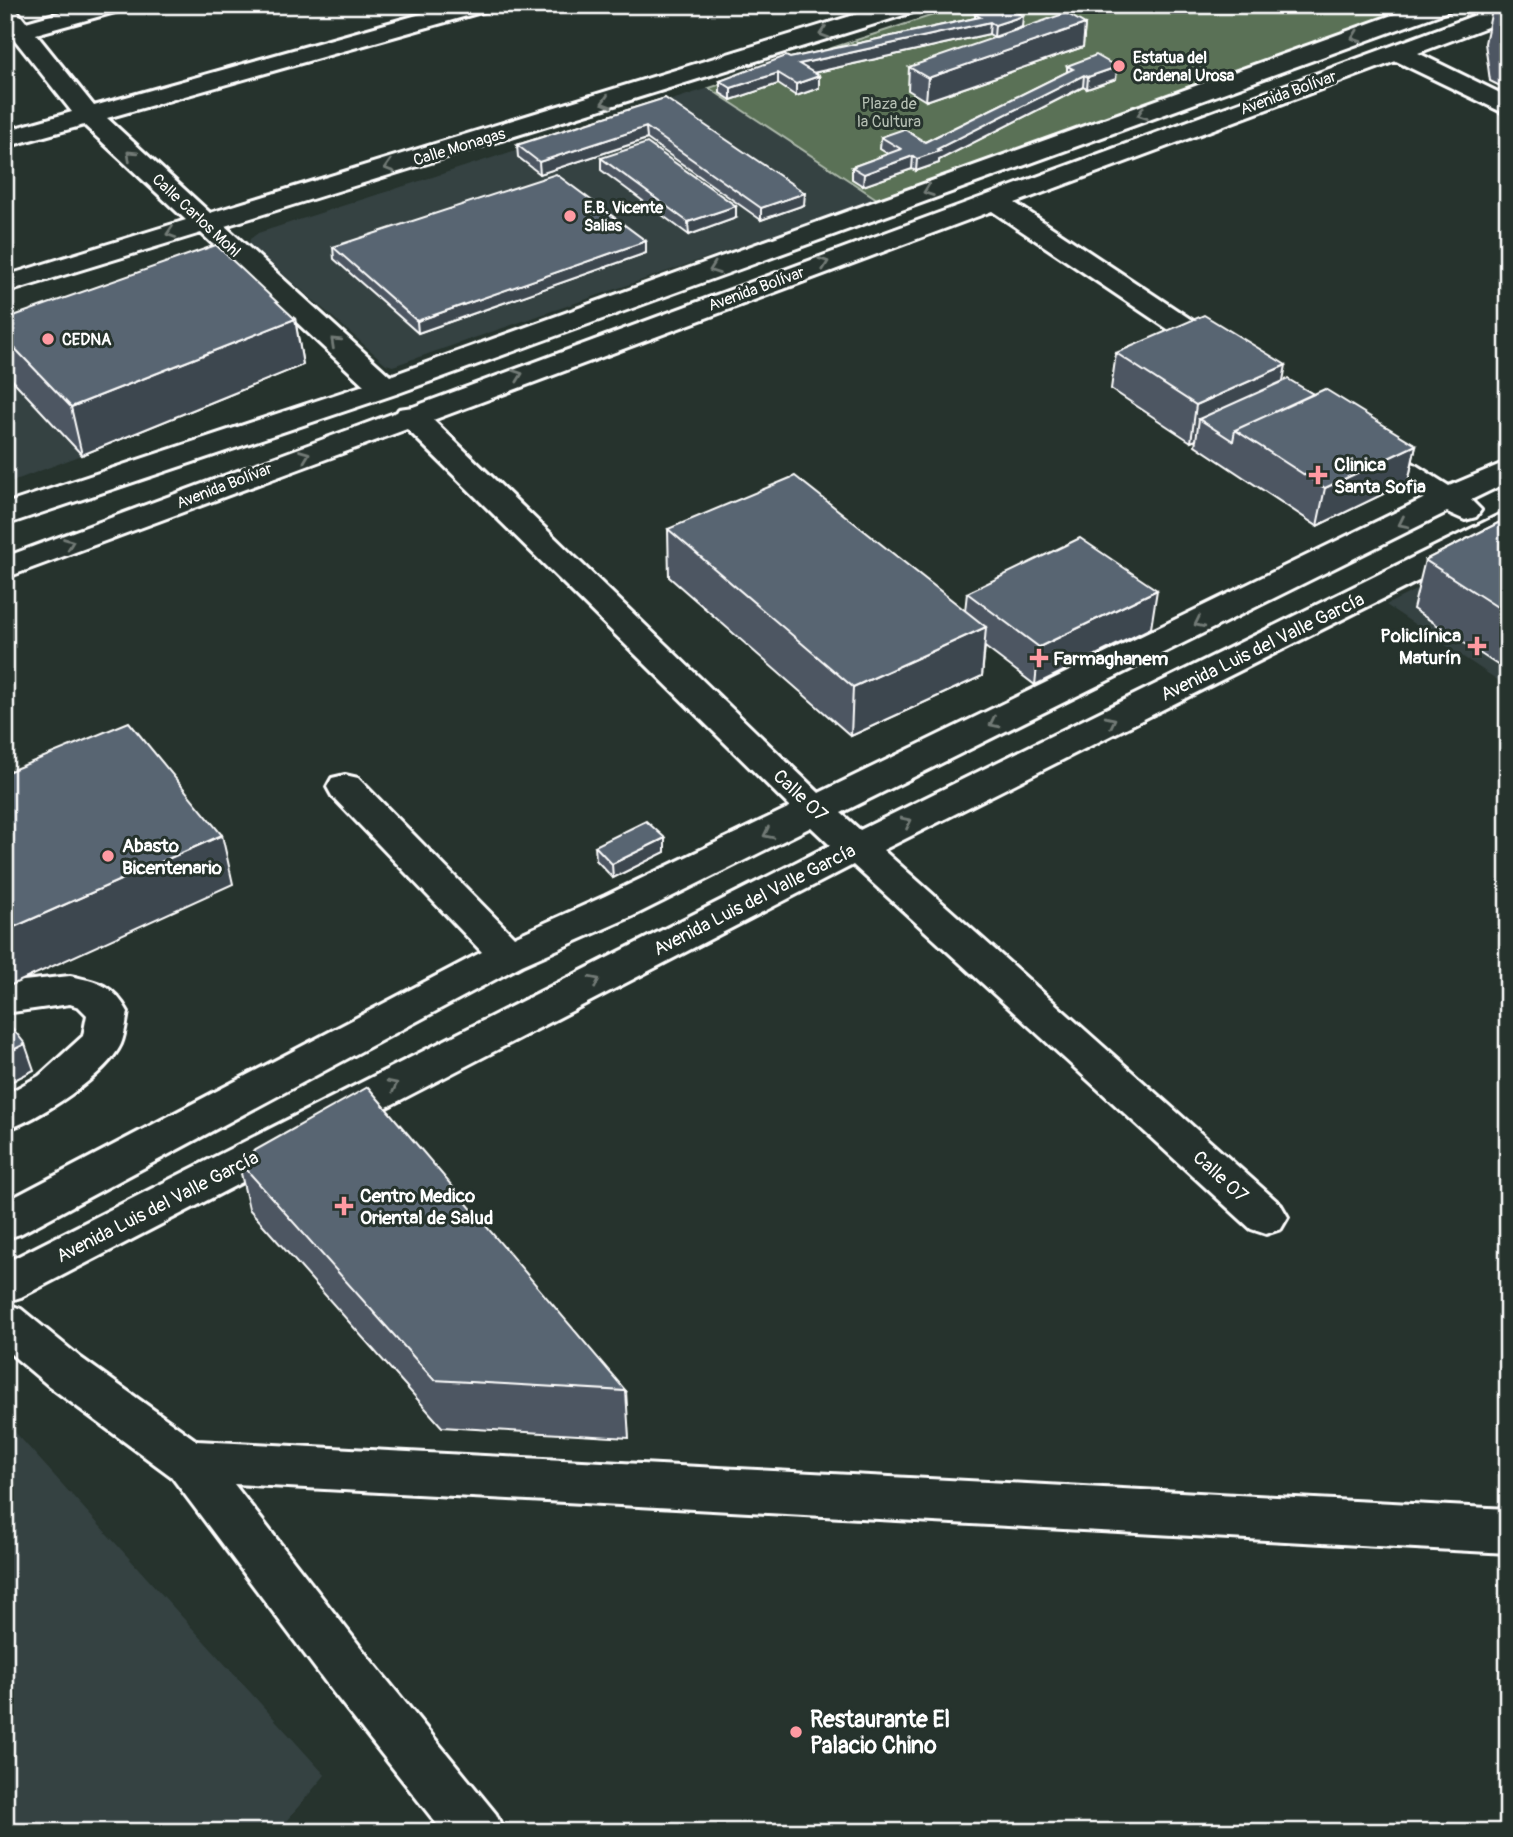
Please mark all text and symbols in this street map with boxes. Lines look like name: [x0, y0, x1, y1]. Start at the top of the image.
one-way arrow: [818, 25, 830, 40]
one-way arrow: [1350, 29, 1362, 43]
place label: Estatua del Cardenal Urosa: [1133, 48, 1235, 86]
marker: Estatua del Cardenal Urosa: [1111, 58, 1127, 74]
street label: Avenida Bolívar: [1237, 66, 1340, 120]
one-way arrow: [601, 93, 613, 108]
park label: Plaza de la Cultura: [857, 94, 921, 132]
one-way arrow: [1136, 106, 1148, 120]
street label: Calle Monagas: [411, 123, 508, 170]
one-way arrow: [126, 150, 139, 163]
one-way arrow: [383, 158, 395, 173]
street label: Calle Carlos Mohl: [148, 170, 245, 262]
one-way arrow: [923, 183, 935, 197]
place label: E.B. Vicente Salias: [584, 198, 664, 236]
marker: E.B. Vicente Salias: [562, 208, 578, 224]
one-way arrow: [165, 224, 177, 239]
one-way arrow: [817, 257, 829, 271]
one-way arrow: [709, 261, 721, 275]
street label: Avenida Bolívar: [705, 262, 808, 316]
place label: CEDNA: [62, 330, 112, 350]
marker: CEDNA: [40, 331, 56, 347]
one-way arrow: [330, 338, 343, 350]
one-way arrow: [512, 370, 524, 384]
one-way arrow: [298, 449, 310, 463]
place label: Clinica Santa Sofia: [1334, 453, 1426, 499]
street label: Avenida Bolívar: [174, 458, 275, 513]
marker: Clinica Santa Sofia: [1308, 465, 1328, 485]
one-way arrow: [1398, 514, 1410, 528]
one-way arrow: [63, 538, 75, 552]
street label: Avenida Luis del Valle García: [1157, 587, 1368, 707]
one-way arrow: [1194, 614, 1206, 628]
place label: Policlínica Maturín: [1380, 624, 1461, 670]
marker: Policlínica Maturín: [1467, 636, 1487, 656]
place label: Farmaghanem: [1053, 647, 1168, 671]
marker: Farmaghanem: [1031, 650, 1047, 666]
one-way arrow: [989, 715, 1001, 729]
one-way arrow: [1104, 715, 1116, 729]
street label: Calle 07: [768, 764, 833, 827]
one-way arrow: [900, 816, 912, 830]
one-way arrow: [763, 826, 775, 840]
place label: Abasto Bicentenario: [122, 834, 223, 880]
street label: Avenida Luis del Valle García: [649, 838, 860, 961]
marker: Abasto Bicentenario: [100, 848, 116, 864]
one-way arrow: [588, 975, 600, 989]
one-way arrow: [386, 1079, 398, 1093]
street label: Avenida Luis del Valle García: [52, 1145, 263, 1268]
street label: Calle 07: [1188, 1146, 1253, 1208]
place label: Centro Medico Oriental de Salud: [360, 1184, 493, 1230]
marker: Centro Medico Oriental de Salud: [334, 1196, 354, 1216]
place label: Restaurante El Palacio Chino: [810, 1705, 950, 1760]
marker: Restaurante El Palacio Chino: [788, 1724, 804, 1740]

